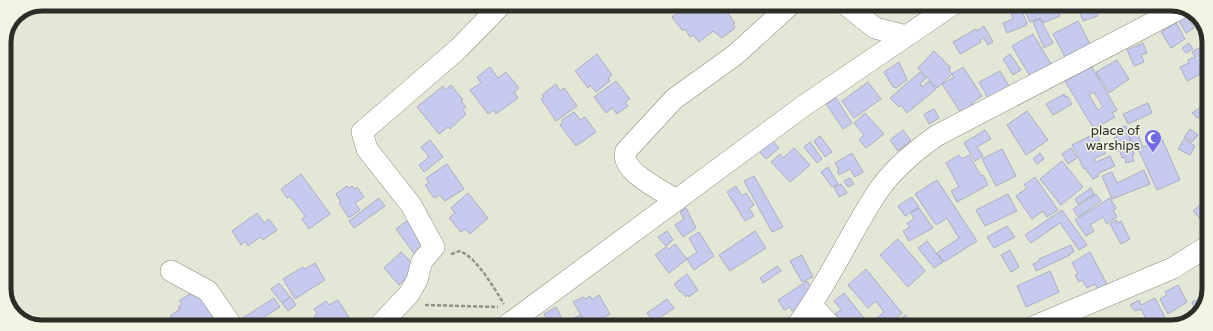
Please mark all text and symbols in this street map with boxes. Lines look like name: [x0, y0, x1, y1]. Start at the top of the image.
place label: place of warships: [1086, 123, 1140, 154]
mosque icon: place of warships: [1143, 128, 1163, 153]

